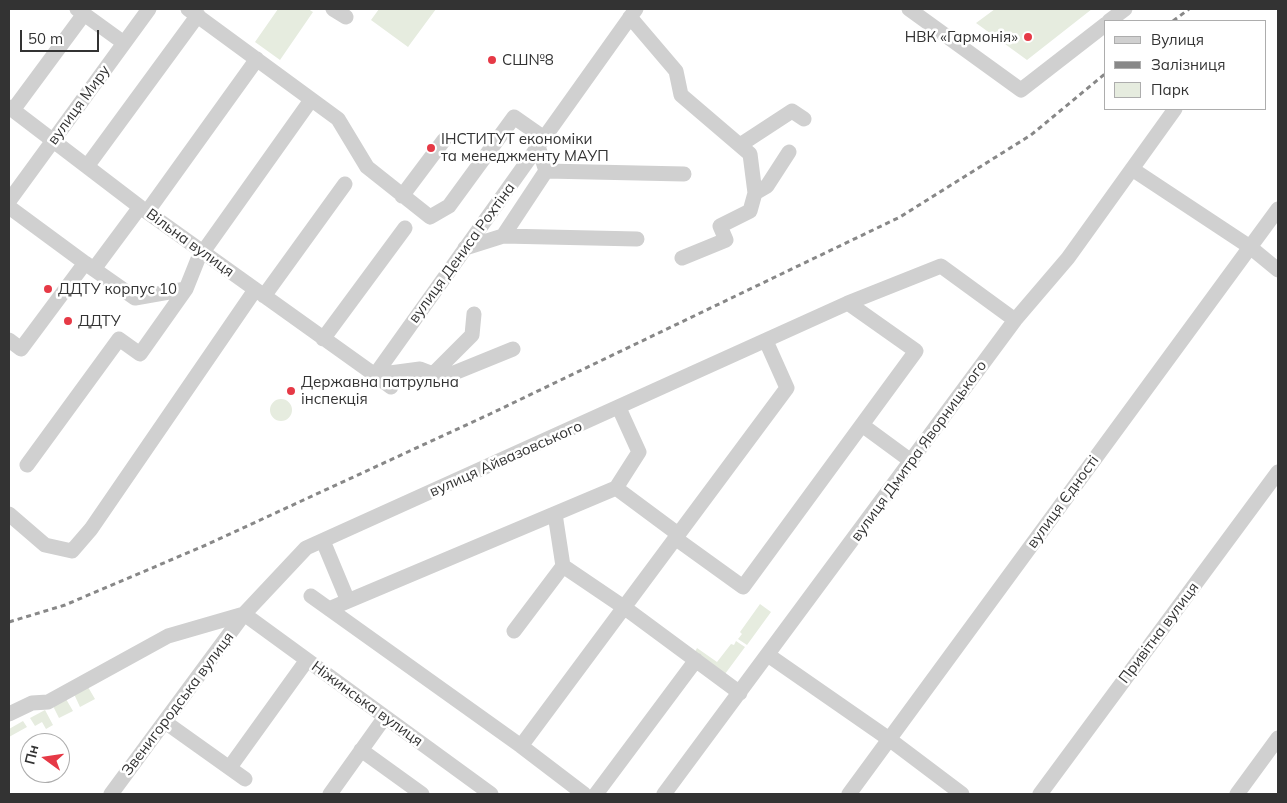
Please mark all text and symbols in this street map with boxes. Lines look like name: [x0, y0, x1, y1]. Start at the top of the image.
scale bar: [22, 20, 101, 52]
legend: [1104, 20, 1267, 110]
place label: НВК «Гармонія»: [905, 28, 1018, 46]
text: 50 m: [28, 29, 63, 48]
text: Вулиця: [1151, 30, 1204, 49]
marker: НВК «Гармонія»: [1022, 31, 1034, 43]
place label: СШ№8: [502, 51, 554, 69]
marker: СШ№8: [486, 54, 498, 66]
text: Залізниця: [1151, 55, 1225, 74]
street label: вулиця Миру: [44, 62, 114, 148]
text: Парк: [1151, 80, 1189, 99]
place label: ІНСТИТУТ економіки та менеджменту МАУП: [441, 130, 609, 165]
marker: ІНСТИТУТ економіки та менеджменту МАУП: [425, 142, 437, 154]
street label: вулиця Дениса Рохтіна: [405, 179, 519, 327]
street label: Вільна вулиця: [143, 205, 237, 281]
place label: ДДТУ корпус 10: [58, 280, 177, 298]
marker: ДДТУ корпус 10: [42, 283, 54, 295]
place label: ДДТУ: [78, 312, 121, 330]
marker: ДДТУ: [62, 315, 74, 327]
street label: вулиця Дмитра Яворницького: [847, 357, 991, 545]
place label: Державна патрульна інспекція: [301, 373, 459, 408]
marker: Державна патрульна інспекція: [285, 385, 297, 397]
street label: вулиця Айвазовського: [427, 417, 585, 501]
street label: вулиця Єдності: [1023, 452, 1103, 552]
street label: Привітна вулиця: [1115, 579, 1203, 687]
street label: Звенигородська вулиця: [118, 629, 238, 779]
street label: Ніжинська вулиця: [308, 658, 426, 750]
north arrow: [20, 733, 70, 783]
text: Пн: [20, 743, 43, 766]

